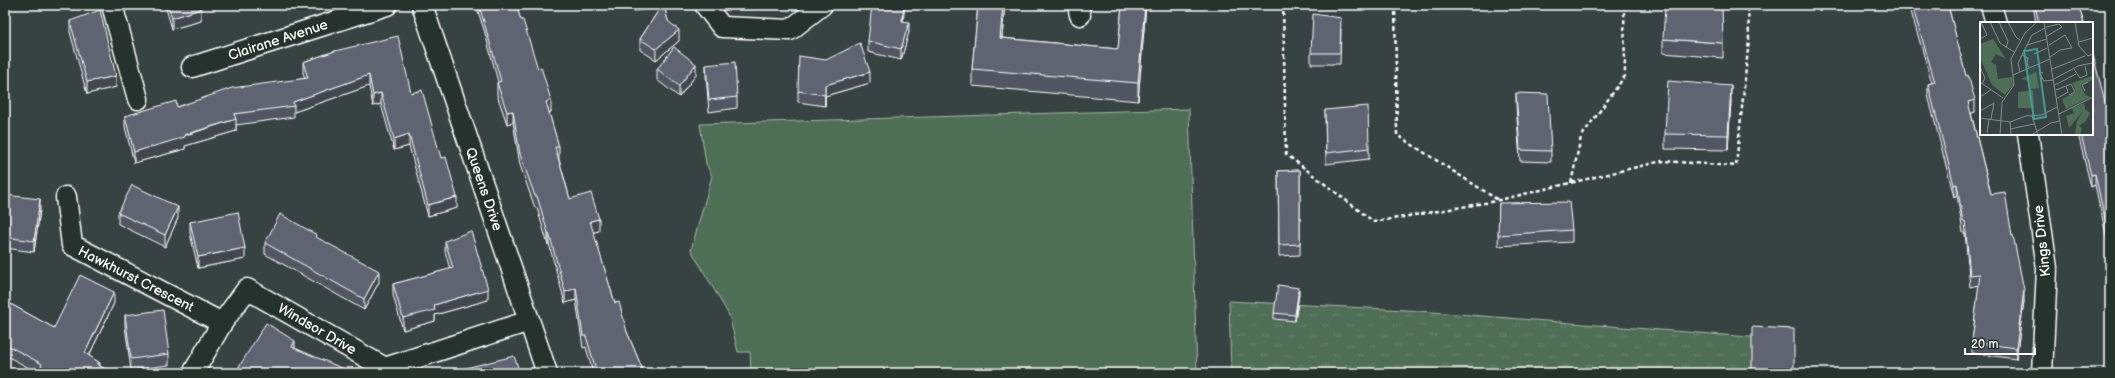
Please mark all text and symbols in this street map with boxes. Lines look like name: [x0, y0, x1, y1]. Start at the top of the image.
street label: Clairane Avenue: [226, 16, 330, 64]
inset map: [1980, 22, 2093, 135]
street label: Queens Drive: [462, 145, 506, 233]
street label: Kings Drive: [2030, 204, 2054, 278]
street label: Hawkhurst Crescent: [75, 242, 197, 316]
street label: Windsor Drive: [275, 300, 359, 358]
scale bar: [1965, 330, 2035, 356]
text: 20 m: [1971, 337, 1998, 352]

